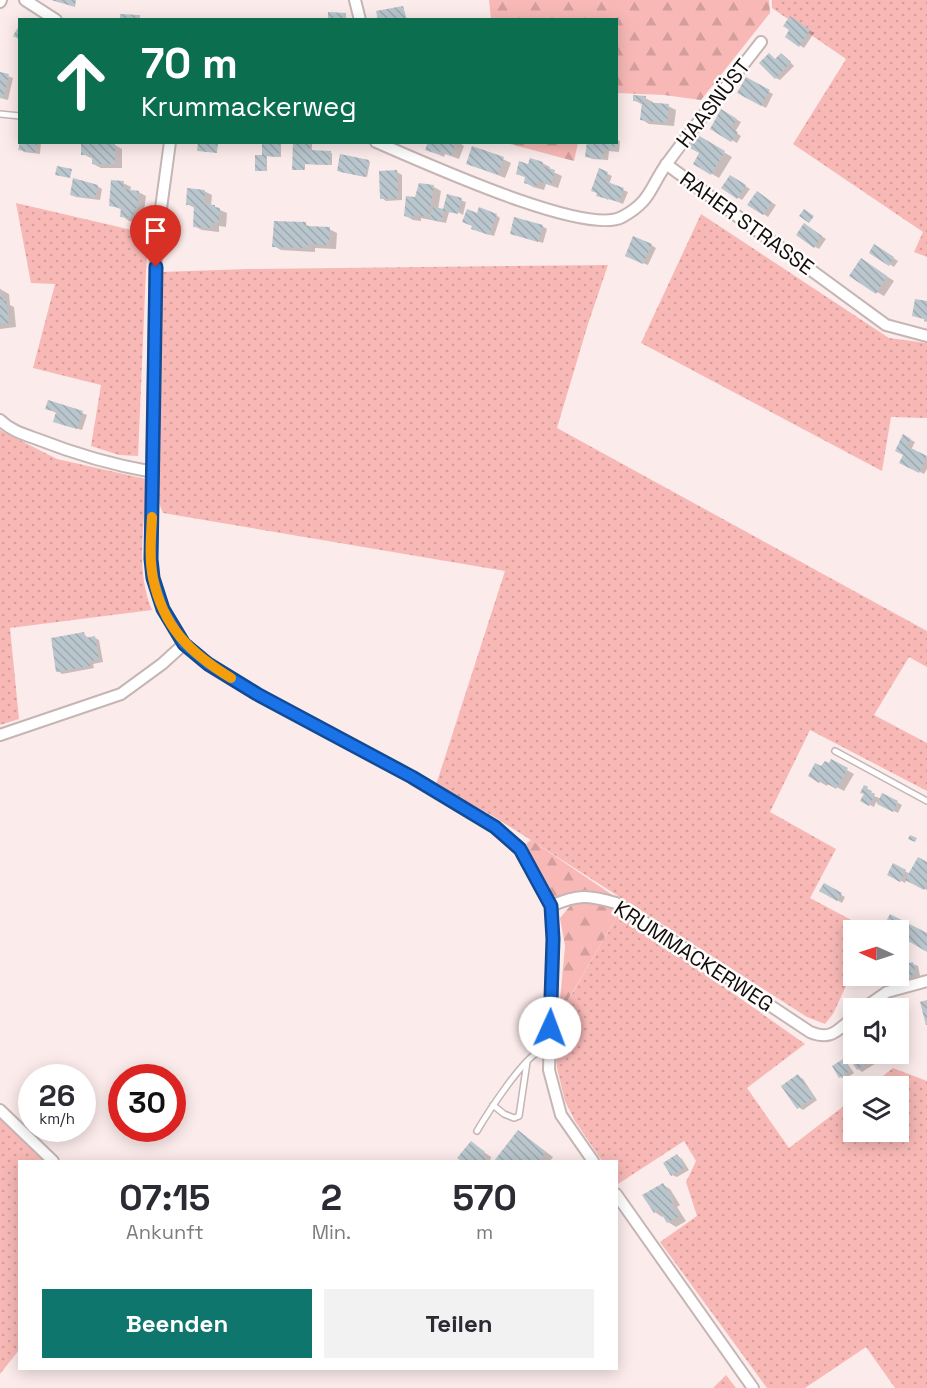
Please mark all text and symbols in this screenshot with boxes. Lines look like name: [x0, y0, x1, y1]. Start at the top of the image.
text: 70 m: [141, 37, 238, 90]
icon: ahead: [42, 42, 120, 120]
street label: HAASNÜST: [670, 53, 756, 153]
text: Krummackerweg: [141, 89, 357, 124]
street label: RAHER STRASSE: [675, 165, 819, 281]
pin: [130, 205, 181, 267]
icon: arrive: [139, 214, 172, 247]
street label: KRUMMACKERWEG: [609, 894, 779, 1018]
north arrow: [843, 920, 909, 986]
map controls: [843, 920, 909, 1142]
position arrow: [518, 996, 582, 1060]
button: sound: [843, 998, 909, 1064]
speed limit sign: 30: [108, 1064, 186, 1142]
text: 26: [39, 1076, 75, 1115]
button: layers: [843, 1076, 909, 1142]
text: km/h: [39, 1109, 75, 1128]
text: 07:15: [119, 1175, 210, 1221]
text: 2: [321, 1175, 342, 1221]
text: 570: [452, 1175, 517, 1221]
text: Ankunft: [126, 1219, 204, 1245]
text: Min.: [312, 1219, 351, 1245]
text: m: [476, 1219, 493, 1245]
button: Beenden: [42, 1289, 312, 1358]
button: Teilen: [324, 1289, 594, 1358]

